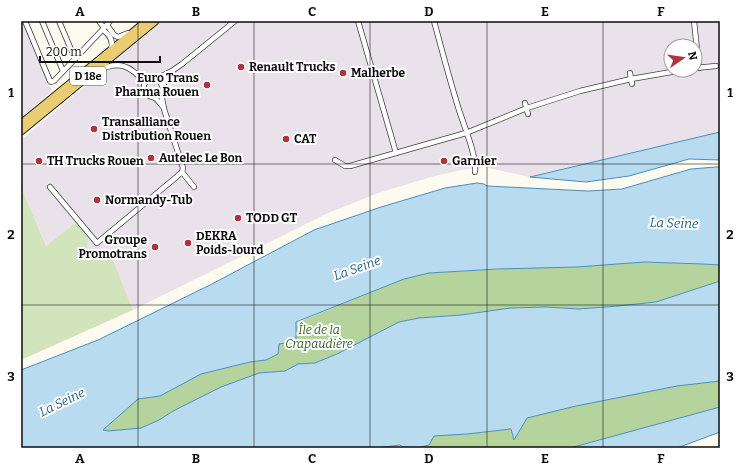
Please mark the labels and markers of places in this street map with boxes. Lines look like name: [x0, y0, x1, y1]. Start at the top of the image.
place label: Renault Trucks: [249, 60, 335, 74]
marker: Renault Trucks: [236, 62, 246, 72]
place label: Malherbe: [351, 66, 405, 80]
marker: Malherbe: [338, 68, 348, 78]
place label: Euro Trans Pharma Rouen: [115, 71, 199, 99]
marker: Euro Trans Pharma Rouen: [202, 80, 212, 90]
place label: Transalliance Distribution Rouen: [102, 115, 211, 143]
marker: Transalliance Distribution Rouen: [89, 124, 99, 134]
place label: CAT: [294, 132, 317, 146]
marker: CAT: [281, 134, 291, 144]
place label: Autelec Le Bon: [159, 151, 243, 165]
marker: Autelec Le Bon: [146, 153, 156, 163]
place label: TH Trucks Rouen: [47, 154, 144, 168]
place label: Garnier: [452, 154, 497, 168]
marker: TH Trucks Rouen: [34, 156, 44, 166]
marker: Garnier: [439, 156, 449, 166]
place label: Normandy-Tub: [105, 193, 193, 207]
marker: Normandy-Tub: [92, 195, 102, 205]
place label: TODD GT: [246, 211, 298, 225]
marker: TODD GT: [233, 213, 243, 223]
place label: DEKRA Poids-lourd: [196, 229, 264, 257]
place label: Groupe Promotrans: [79, 233, 147, 261]
marker: DEKRA Poids-lourd: [183, 238, 193, 248]
marker: Groupe Promotrans: [150, 242, 160, 252]

